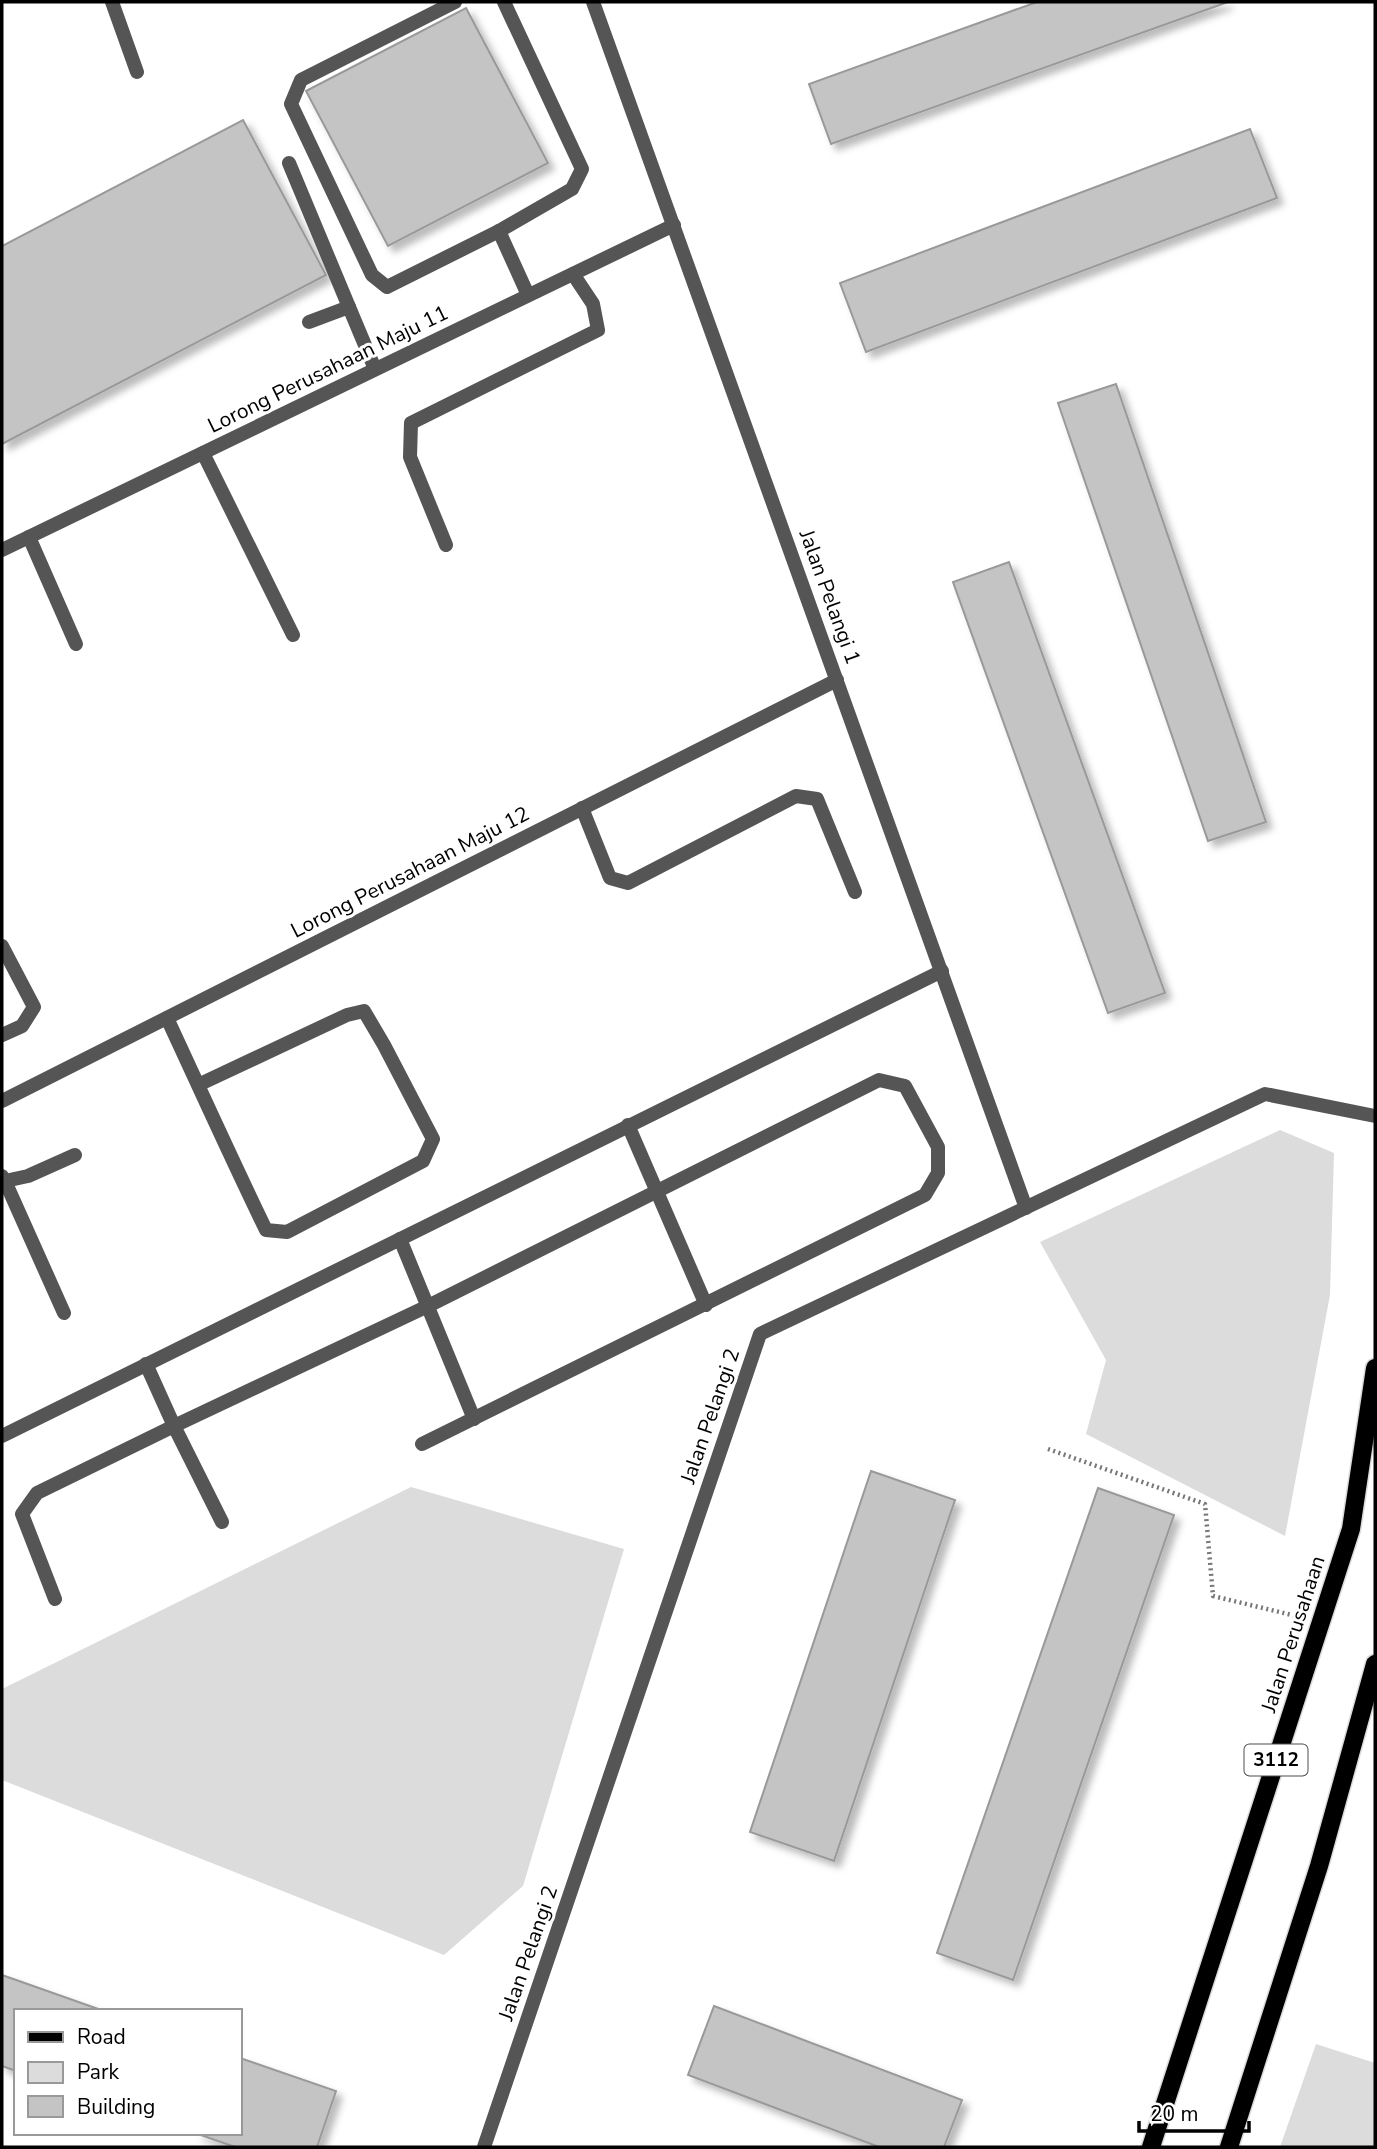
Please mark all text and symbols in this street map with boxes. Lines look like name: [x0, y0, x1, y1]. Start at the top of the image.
street label: Lorong Perusahaan Maju 11: [203, 299, 453, 439]
street label: Jalan Pelangi 1: [792, 525, 867, 668]
street label: Lorong Perusahaan Maju 12: [286, 800, 534, 944]
street label: Jalan Pelangi 2: [673, 1345, 746, 1488]
street label: Jalan Perusahaan: [1254, 1552, 1332, 1717]
road number: 3112: [1244, 1744, 1308, 1776]
street label: Jalan Pelangi 2: [491, 1882, 564, 2025]
legend: [14, 2009, 242, 2135]
text: Road: [77, 2023, 126, 2051]
text: Park: [77, 2058, 119, 2086]
scale bar: [1139, 2090, 1249, 2134]
text: Building: [77, 2093, 155, 2121]
text: 20 m: [1150, 2100, 1199, 2128]

